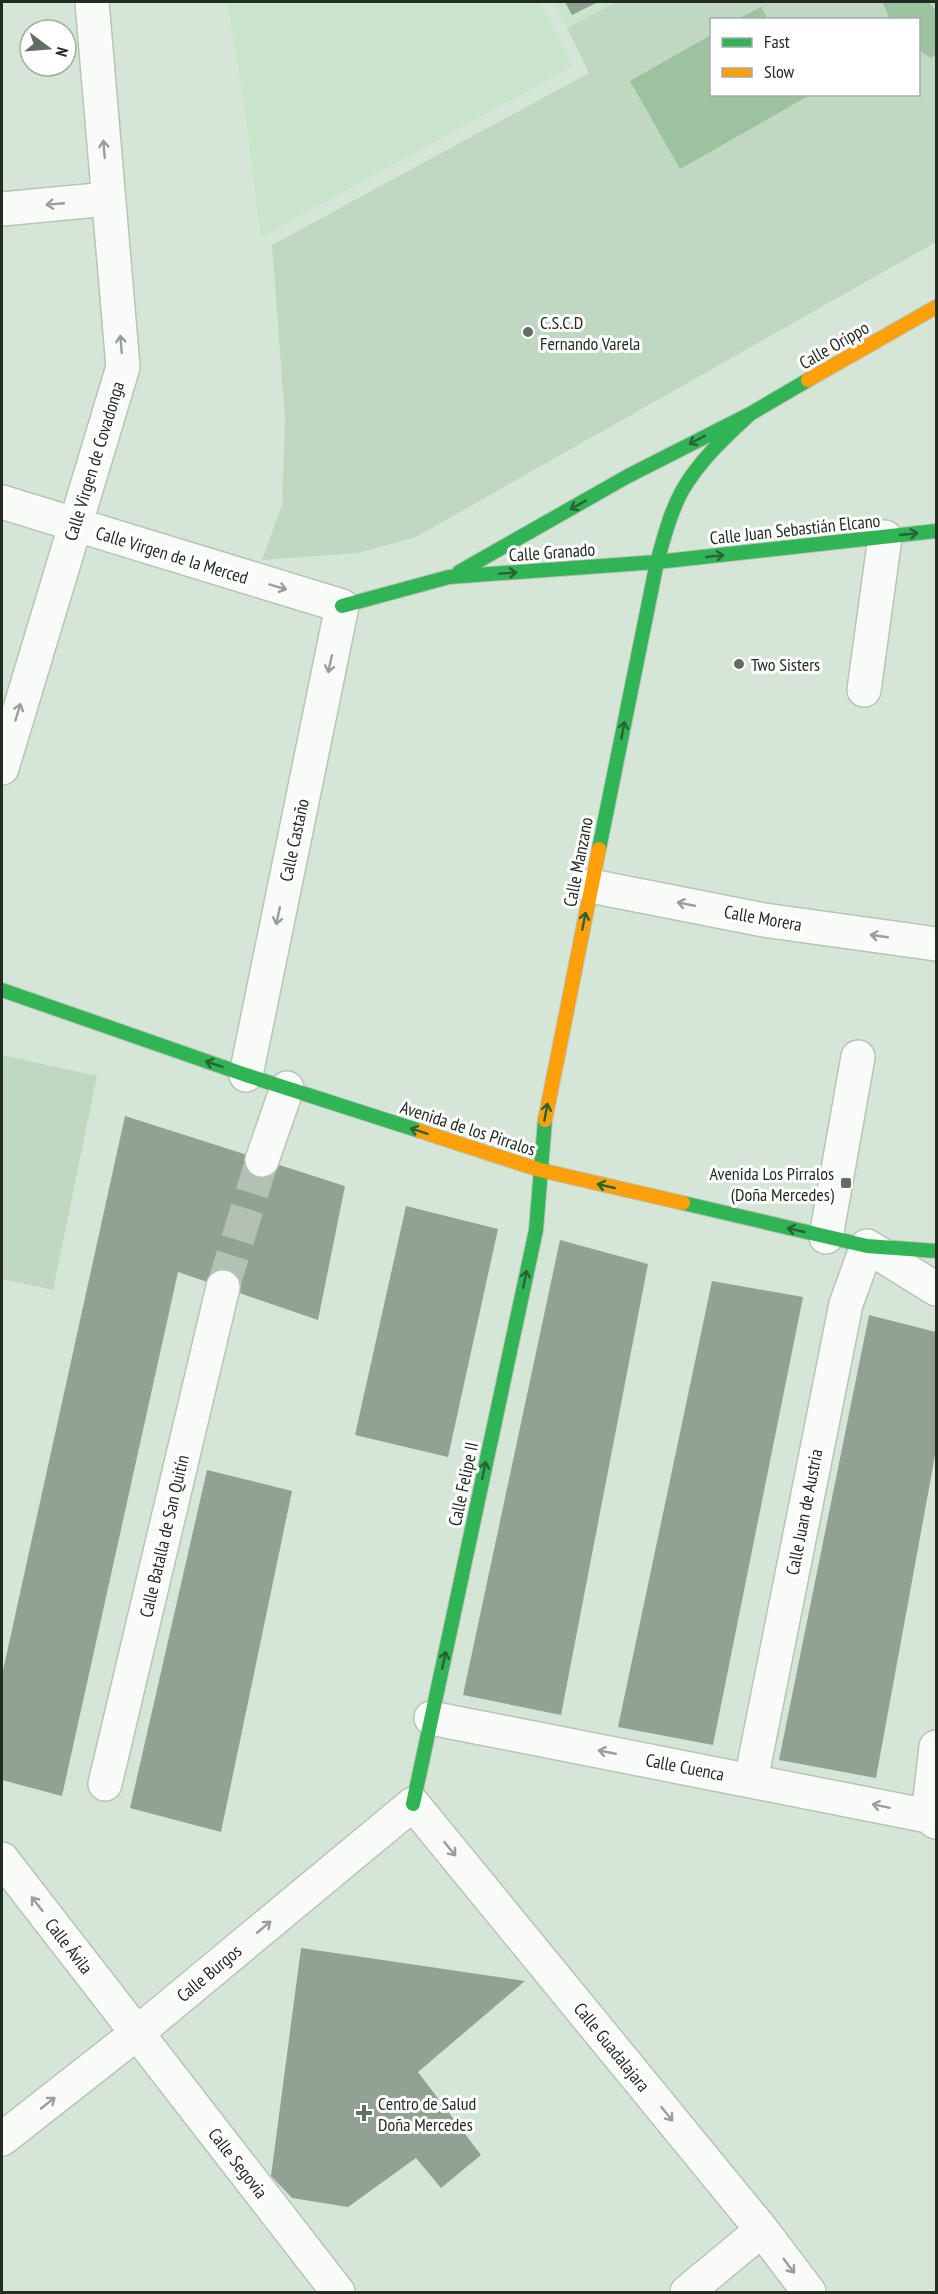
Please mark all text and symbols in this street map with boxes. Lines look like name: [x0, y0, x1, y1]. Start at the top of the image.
north arrow: [18, 18, 78, 78]
legend: [710, 18, 920, 96]
text: Fast: [764, 30, 790, 53]
text: N: [52, 45, 73, 59]
text: Slow: [764, 60, 795, 83]
one-way arrow: [98, 140, 109, 160]
one-way arrow: [45, 199, 65, 210]
place label: C.S.C.D Fernando Varela: [540, 311, 640, 355]
street label: Calle Orippo: [795, 316, 873, 374]
marker: C.S.C.D Fernando Varela: [521, 325, 535, 339]
one-way arrow: [115, 334, 126, 354]
street label: Calle Virgen de Covadonga: [59, 378, 129, 544]
one-way arrow: [689, 434, 707, 446]
one-way arrow: [569, 500, 587, 511]
street label: Calle Juan Sebastián Elcano: [709, 509, 882, 549]
street label: Calle Virgen de la Merced: [93, 521, 251, 589]
one-way arrow: [898, 528, 918, 539]
street label: Calle Granado: [508, 537, 596, 566]
one-way arrow: [704, 550, 724, 561]
one-way arrow: [497, 567, 517, 578]
one-way arrow: [268, 582, 287, 593]
one-way arrow: [324, 653, 335, 673]
place label: Two Sisters: [751, 653, 820, 676]
marker: Two Sisters: [732, 657, 746, 671]
one-way arrow: [13, 703, 24, 722]
one-way arrow: [618, 720, 629, 740]
street label: Calle Castaño: [274, 796, 314, 883]
street label: Calle Manzano: [558, 815, 598, 909]
one-way arrow: [677, 898, 697, 909]
street label: Calle Morera: [722, 900, 804, 936]
one-way arrow: [272, 906, 283, 926]
one-way arrow: [579, 911, 590, 931]
one-way arrow: [869, 930, 889, 941]
one-way arrow: [205, 1057, 224, 1068]
street label: Avenida de los Pirralos: [397, 1095, 539, 1161]
one-way arrow: [541, 1103, 552, 1122]
one-way arrow: [410, 1124, 429, 1135]
place label: Avenida Los Pirralos (Doña Mercedes): [710, 1162, 835, 1206]
marker: Avenida Los Pirralos (Doña Mercedes): [839, 1176, 853, 1190]
one-way arrow: [597, 1179, 616, 1191]
one-way arrow: [787, 1224, 806, 1235]
one-way arrow: [520, 1270, 531, 1289]
street label: Calle Felipe II: [443, 1440, 483, 1528]
street label: Calle Juan de Austria: [781, 1447, 827, 1577]
street label: Calle Batalla de San Quitín: [134, 1452, 194, 1620]
one-way arrow: [479, 1460, 491, 1479]
one-way arrow: [438, 1651, 450, 1670]
one-way arrow: [598, 1746, 618, 1757]
street label: Calle Cuenca: [644, 1748, 726, 1786]
one-way arrow: [872, 1800, 891, 1811]
one-way arrow: [444, 1841, 457, 1857]
one-way arrow: [30, 1896, 43, 1912]
street label: Calle Ávila: [40, 1913, 98, 1979]
one-way arrow: [256, 1921, 272, 1934]
street label: Calle Burgos: [172, 1939, 246, 2007]
street label: Calle Guadalajara: [569, 1998, 655, 2096]
place label: Centro de Salud Doña Mercedes: [378, 2092, 476, 2136]
one-way arrow: [39, 2096, 55, 2109]
marker: Centro de Salud Doña Mercedes: [355, 2104, 373, 2122]
one-way arrow: [660, 2106, 673, 2122]
street label: Calle Segovia: [203, 2123, 273, 2203]
one-way arrow: [782, 2257, 795, 2273]

